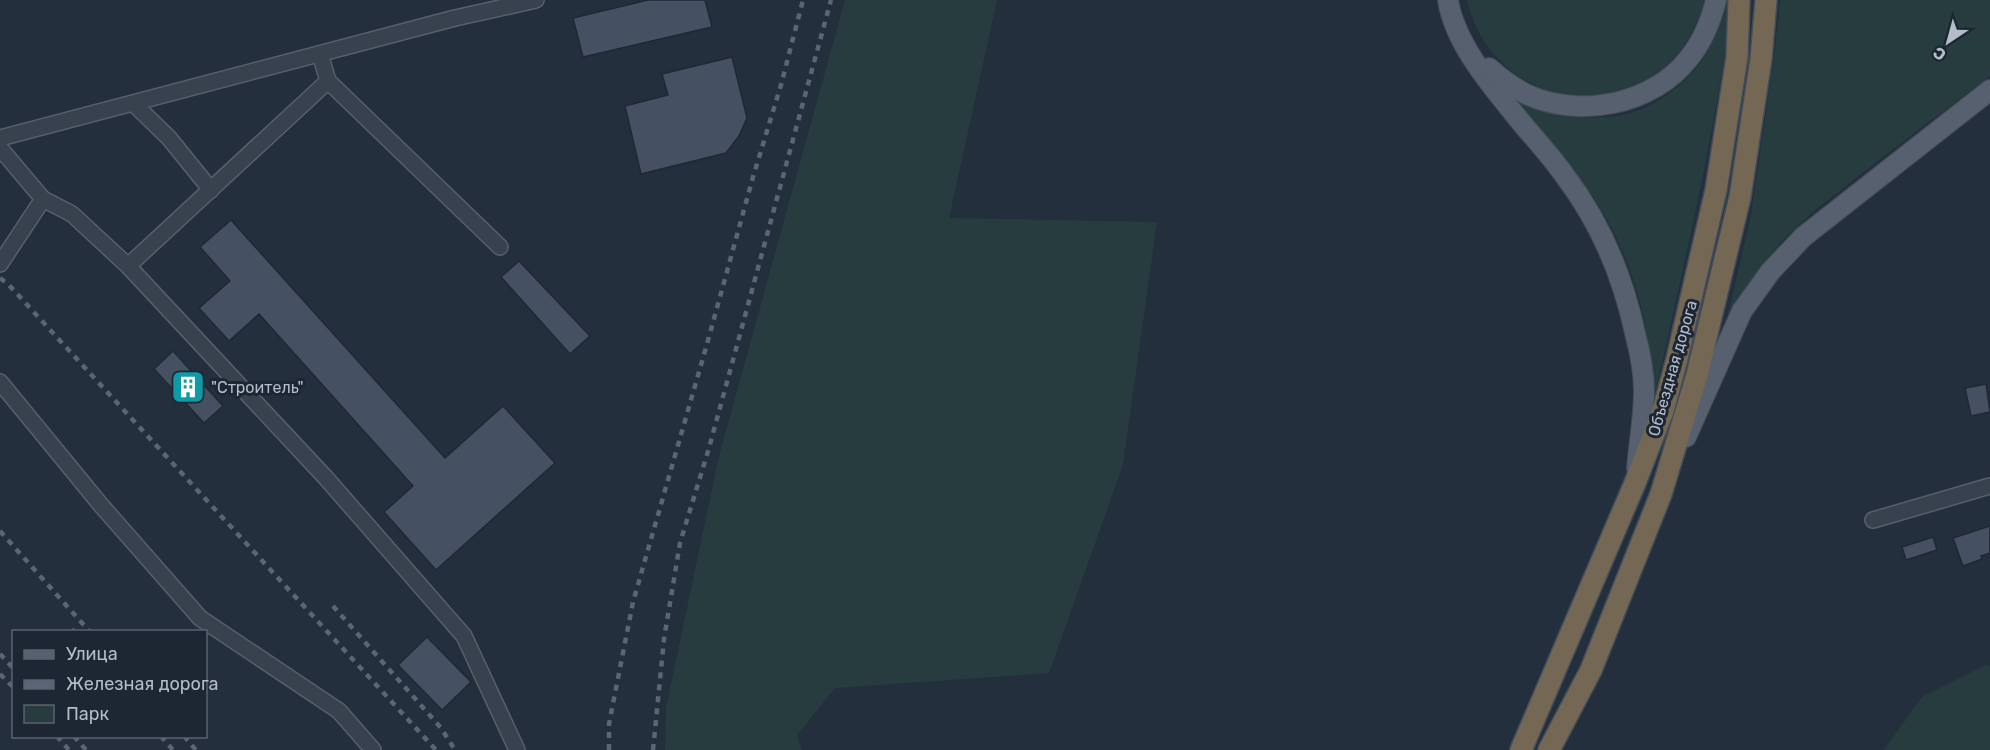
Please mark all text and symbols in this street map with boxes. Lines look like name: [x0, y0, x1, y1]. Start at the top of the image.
north arrow: [1918, 12, 1978, 72]
text: С: [1929, 43, 1950, 65]
street label: Объездная дорога: [1644, 298, 1701, 438]
building icon: "Строитель": [170, 369, 206, 405]
place label: "Строитель": [211, 378, 303, 397]
legend: [12, 630, 207, 738]
text: Улица: [66, 643, 118, 665]
text: Железная дорога: [66, 673, 219, 695]
text: Парк: [66, 703, 110, 725]

